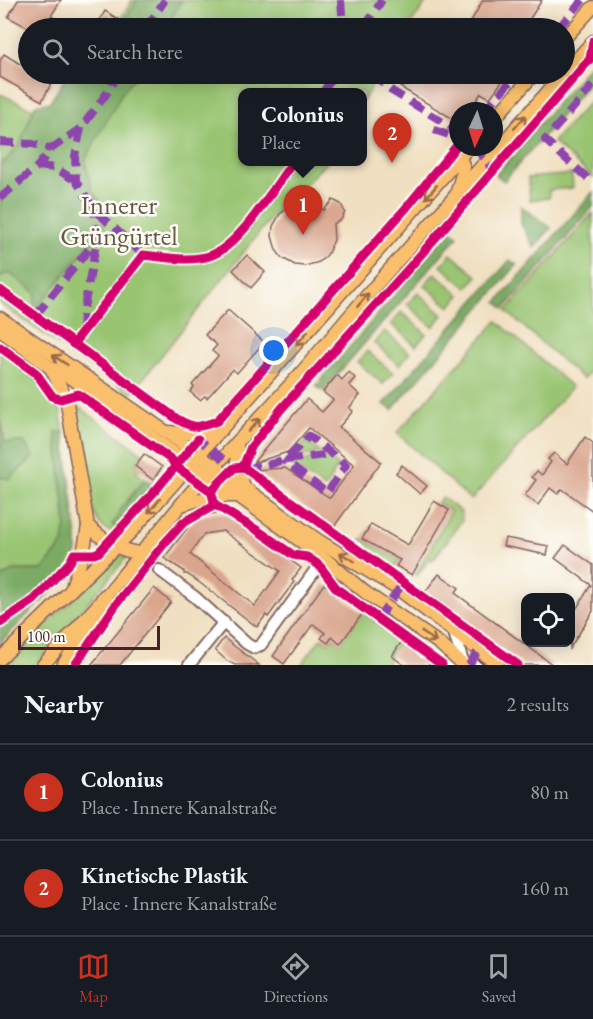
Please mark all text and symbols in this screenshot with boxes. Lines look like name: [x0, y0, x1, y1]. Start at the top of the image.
search box: [18, 18, 575, 84]
icon: search: [39, 35, 72, 68]
text: Search here: [87, 37, 182, 66]
popup: [238, 88, 367, 166]
text: Colonius: [261, 100, 344, 129]
north arrow: [449, 102, 503, 156]
pin: 2: [372, 114, 412, 163]
one-way arrow: [513, 115, 527, 130]
text: Place: [261, 129, 301, 155]
one-way arrow: [424, 184, 438, 199]
pin: 1: [284, 186, 322, 235]
park label: Innerer Grüngürtel: [60, 187, 178, 253]
one-way arrow: [356, 293, 370, 308]
one-way arrow: [295, 330, 309, 345]
your location: [259, 336, 288, 365]
one-way arrow: [51, 353, 68, 366]
one-way arrow: [247, 418, 261, 433]
one-way arrow: [147, 498, 161, 513]
one-way arrow: [339, 551, 356, 563]
map controls: [521, 593, 575, 647]
button: locate: [521, 593, 575, 647]
scale bar: [18, 623, 160, 650]
text: 100 m: [27, 626, 66, 647]
one-way arrow: [421, 631, 437, 643]
text: Nearby: [24, 687, 104, 721]
text: 2 results: [506, 691, 569, 717]
text: Colonius: [81, 765, 163, 794]
text: 1: [38, 779, 49, 805]
text: 80 m: [530, 779, 569, 805]
text: Place · Innere Kanalstraße: [81, 794, 277, 820]
text: Kinetische Plastik: [81, 861, 248, 890]
text: 2: [38, 875, 49, 901]
text: 160 m: [521, 875, 569, 901]
text: Place · Innere Kanalstraße: [81, 890, 277, 916]
tab: Map: [77, 950, 110, 1007]
tab: Directions: [264, 950, 328, 1007]
tab: Saved: [482, 950, 516, 1007]

